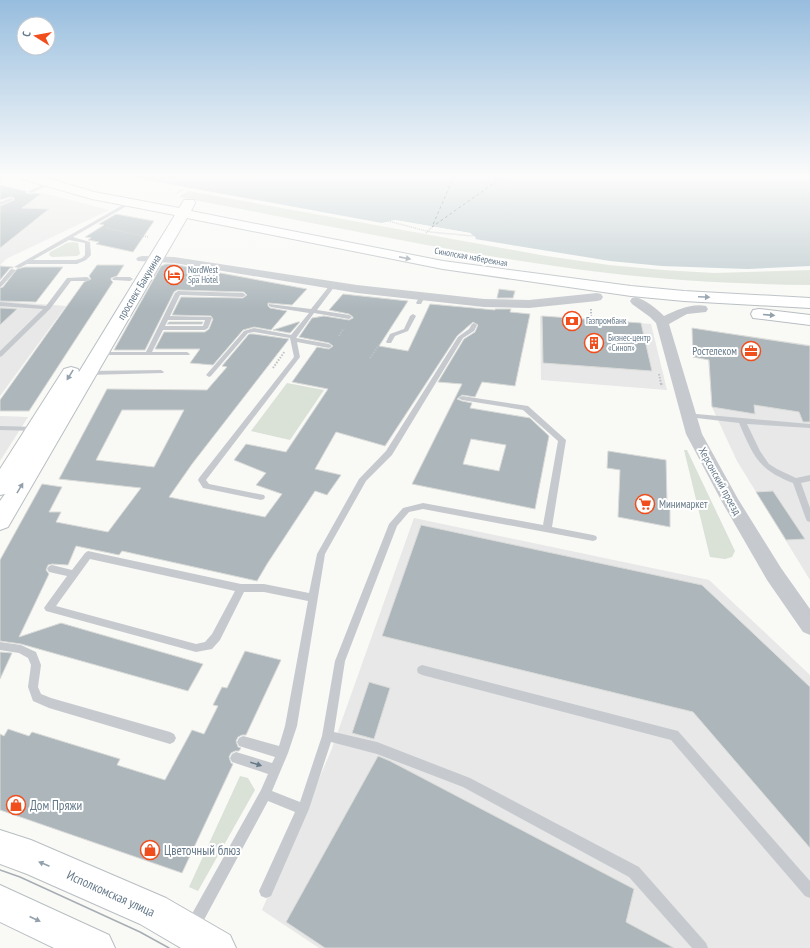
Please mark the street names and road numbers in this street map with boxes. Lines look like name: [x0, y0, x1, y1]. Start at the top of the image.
street label: Синопская набережная: [434, 245, 508, 268]
street label: проспект Бакунина: [114, 252, 164, 322]
street label: Херсонский проезд: [696, 445, 744, 518]
street label: Исполкомская улица: [64, 866, 158, 920]

